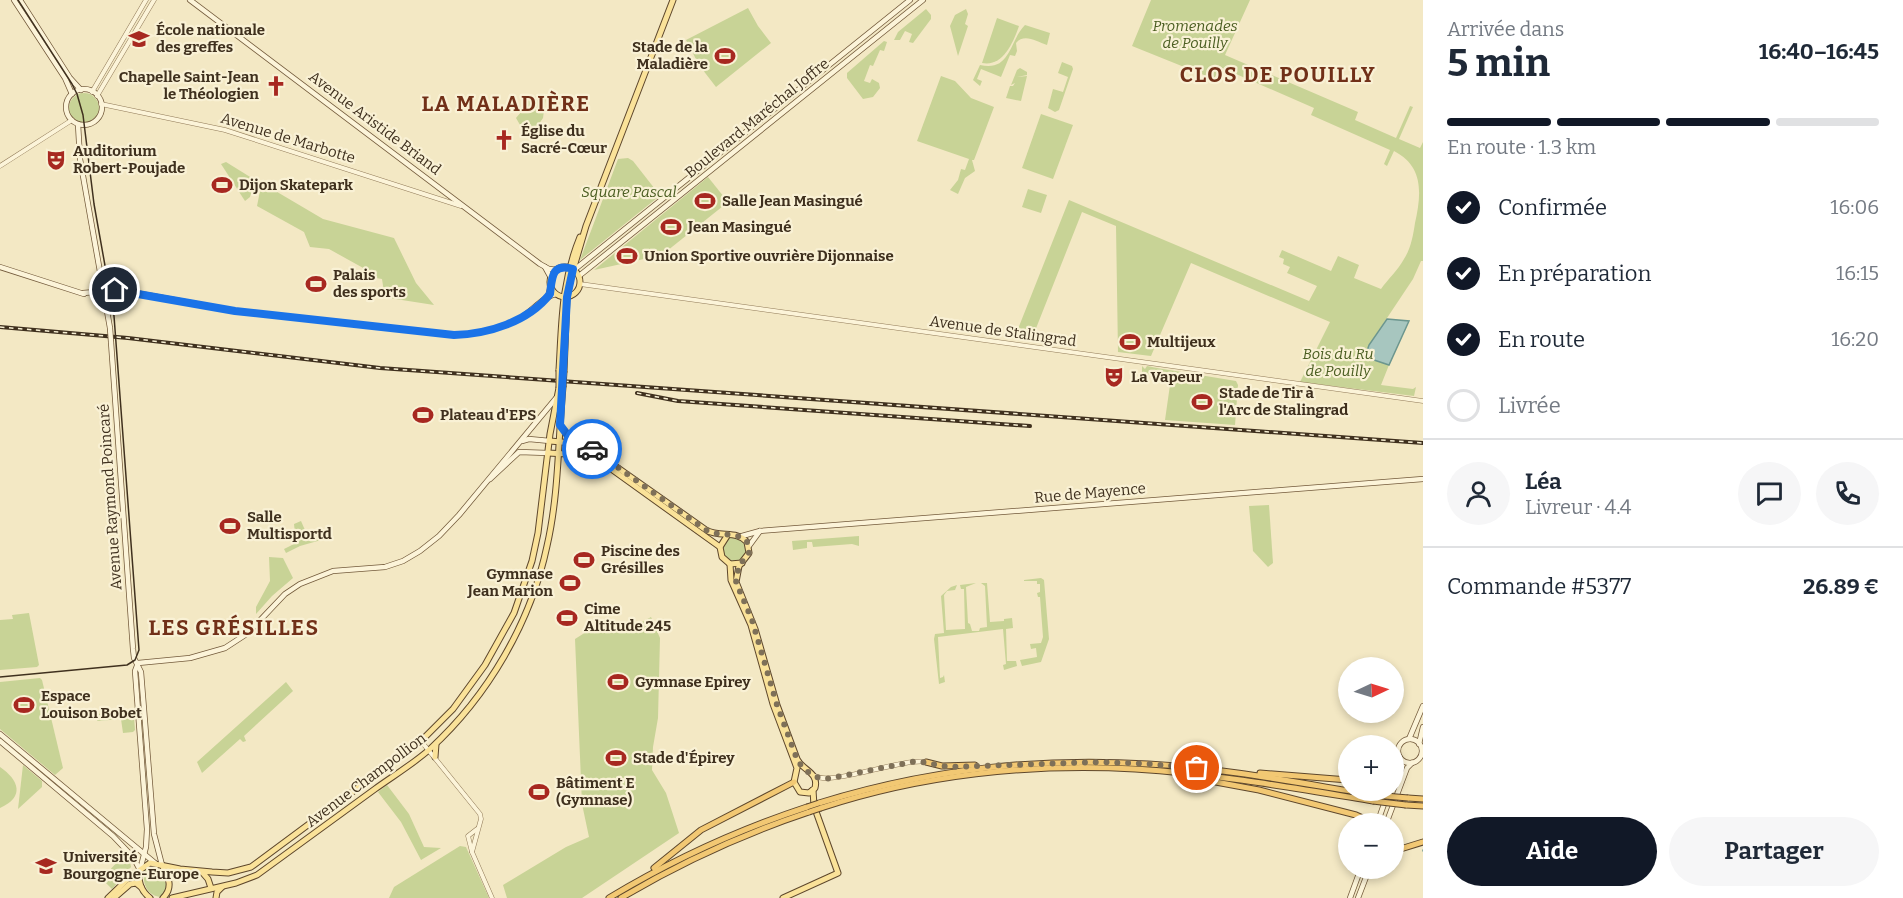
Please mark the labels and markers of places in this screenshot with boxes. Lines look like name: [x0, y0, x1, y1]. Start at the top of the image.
place label: École nationale des greffes: [156, 21, 265, 56]
school or university icon: École nationale des greffes: [127, 27, 151, 51]
place label: Stade de la Maladière: [632, 38, 709, 73]
sports icon: Stade de la Maladière: [713, 44, 737, 68]
place label: Chapelle Saint-Jean le Théologien: [119, 68, 259, 103]
church icon: Chapelle Saint-Jean le Théologien: [264, 74, 288, 98]
place label: Église du Sacré-Cœur: [521, 122, 607, 157]
church icon: Église du Sacré-Cœur: [492, 128, 516, 152]
place label: Auditorium Robert-Poujade: [73, 142, 185, 177]
theatre icon: Auditorium Robert-Poujade: [44, 148, 68, 172]
sports icon: Dijon Skatepark: [210, 173, 234, 197]
place label: Dijon Skatepark: [239, 176, 353, 194]
sports icon: Salle Jean Masingué: [693, 189, 717, 213]
place label: Salle Jean Masingué: [722, 192, 863, 210]
sports icon: Jean Masingué: [659, 215, 683, 239]
place label: Jean Masingué: [687, 218, 791, 236]
sports icon: Union Sportive ouvrière Dijonnaise: [615, 244, 639, 268]
place label: Union Sportive ouvrière Dijonnaise: [644, 247, 894, 265]
pin: [89, 264, 140, 315]
place label: Palais des sports: [333, 266, 406, 301]
sports icon: Palais des sports: [304, 272, 328, 296]
sports icon: Multijeux: [1118, 330, 1142, 354]
place label: Multijeux: [1147, 333, 1216, 351]
theatre icon: La Vapeur: [1102, 365, 1126, 389]
place label: La Vapeur: [1131, 368, 1202, 386]
place label: Stade de Tir à l'Arc de Stalingrad: [1219, 384, 1348, 419]
sports icon: Stade de Tir à l'Arc de Stalingrad: [1190, 390, 1214, 414]
sports icon: Plateau d'EPS: [411, 403, 435, 427]
place label: Plateau d'EPS: [440, 406, 536, 424]
place label: Salle Multisportd: [247, 508, 332, 543]
sports icon: Salle Multisportd: [218, 514, 242, 538]
place label: Piscine des Grésilles: [601, 542, 680, 577]
sports icon: Piscine des Grésilles: [572, 548, 596, 572]
place label: Gymnase Jean Marion: [467, 565, 553, 600]
sports icon: Gymnase Jean Marion: [558, 571, 582, 595]
place label: Cime Altitude 245: [584, 600, 671, 635]
sports icon: Cime Altitude 245: [555, 606, 579, 630]
sports icon: Gymnase Epirey: [606, 670, 630, 694]
place label: Gymnase Epirey: [635, 673, 751, 691]
place label: Espace Louison Bobet: [41, 687, 142, 722]
sports icon: Espace Louison Bobet: [12, 693, 36, 717]
pin: [1171, 742, 1222, 793]
sports icon: Stade d'Épirey: [604, 746, 628, 770]
place label: Stade d'Épirey: [633, 749, 735, 767]
place label: Bâtiment E (Gymnase): [556, 774, 635, 809]
sports icon: Bâtiment E (Gymnase): [527, 780, 551, 804]
place label: Université Bourgogne-Europe: [63, 848, 199, 883]
school or university icon: Université Bourgogne-Europe: [34, 854, 58, 878]

